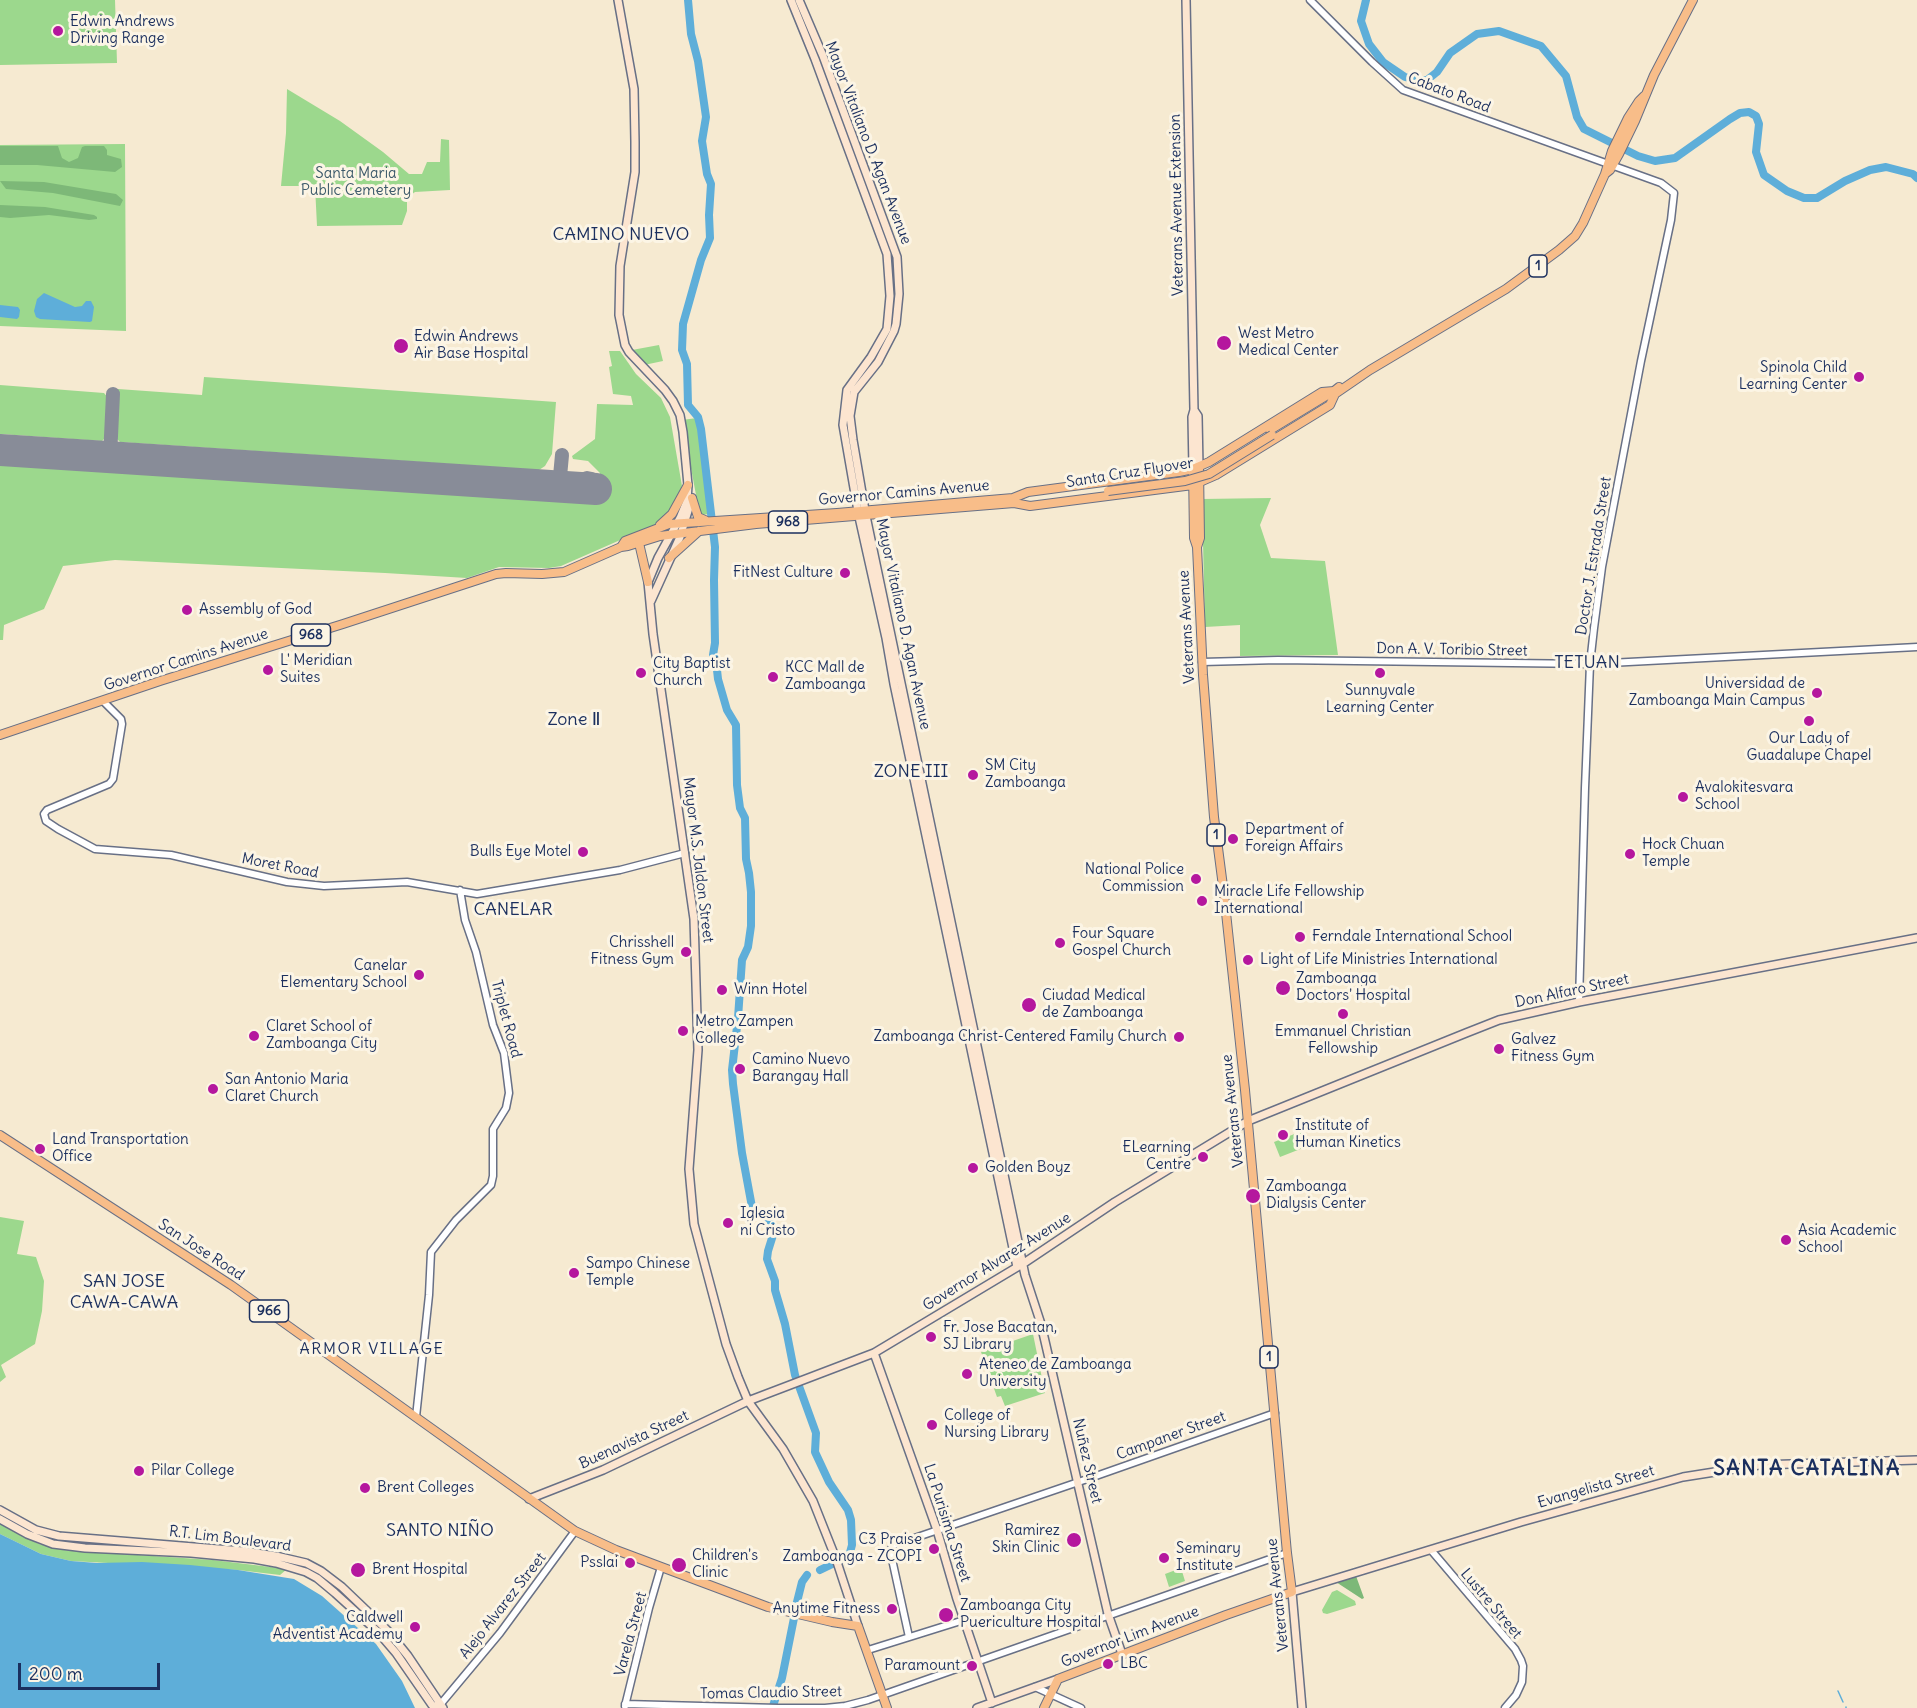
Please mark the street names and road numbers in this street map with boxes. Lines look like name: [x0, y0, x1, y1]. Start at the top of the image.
street label: Mayor Vitaliano D. Agan Avenue: [821, 39, 915, 247]
street label: Cabato Road: [1405, 69, 1493, 117]
street label: Veterans Avenue Extension: [1166, 114, 1188, 296]
road number: 1: [1529, 255, 1547, 277]
street label: Santa Cruz Flyover: [1065, 454, 1195, 492]
street label: Doctor J. Estrada Street: [1573, 475, 1615, 637]
street label: Governor Camins Avenue: [818, 477, 990, 509]
road number: 968: [768, 511, 808, 533]
street label: Mayor Vitaliano D. Agan Avenue: [872, 517, 934, 731]
street label: Veterans Avenue: [1175, 570, 1199, 684]
road number: 968: [292, 624, 330, 646]
street label: Governor Camins Avenue: [102, 625, 270, 695]
street label: Don A. V. Toribio Street: [1376, 640, 1528, 660]
street label: Mayor M.S. Jaldon Street: [679, 776, 717, 944]
road number: 1: [1207, 824, 1225, 846]
street label: Moret Road: [240, 850, 320, 882]
street label: Don Alfaro Street: [1514, 970, 1630, 1012]
street label: Triplet Road: [487, 978, 525, 1060]
street label: Veterans Avenue: [1218, 1054, 1248, 1168]
street label: Governor Alvarez Avenue: [920, 1209, 1074, 1315]
street label: San Jose Road: [155, 1216, 247, 1284]
road number: 966: [250, 1300, 288, 1322]
road number: 1: [1260, 1346, 1278, 1368]
street label: Buenavista Street: [576, 1407, 692, 1473]
street label: Campaner Street: [1114, 1408, 1228, 1464]
street label: Nuñez Street: [1068, 1417, 1106, 1505]
street label: La Purisima Street: [919, 1462, 975, 1584]
street label: Evangelista Street: [1536, 1462, 1656, 1512]
street label: R.T. Lim Boulevard: [168, 1523, 292, 1555]
street label: Veterans Avenue: [1263, 1538, 1293, 1652]
street label: Alejo Alvarez Street: [456, 1549, 550, 1663]
street label: Lustre Street: [1456, 1565, 1526, 1643]
street label: Varela Street: [611, 1590, 651, 1678]
street label: Governor Lim Avenue: [1059, 1602, 1201, 1672]
street label: Tomas Claudio Street: [700, 1683, 842, 1703]

